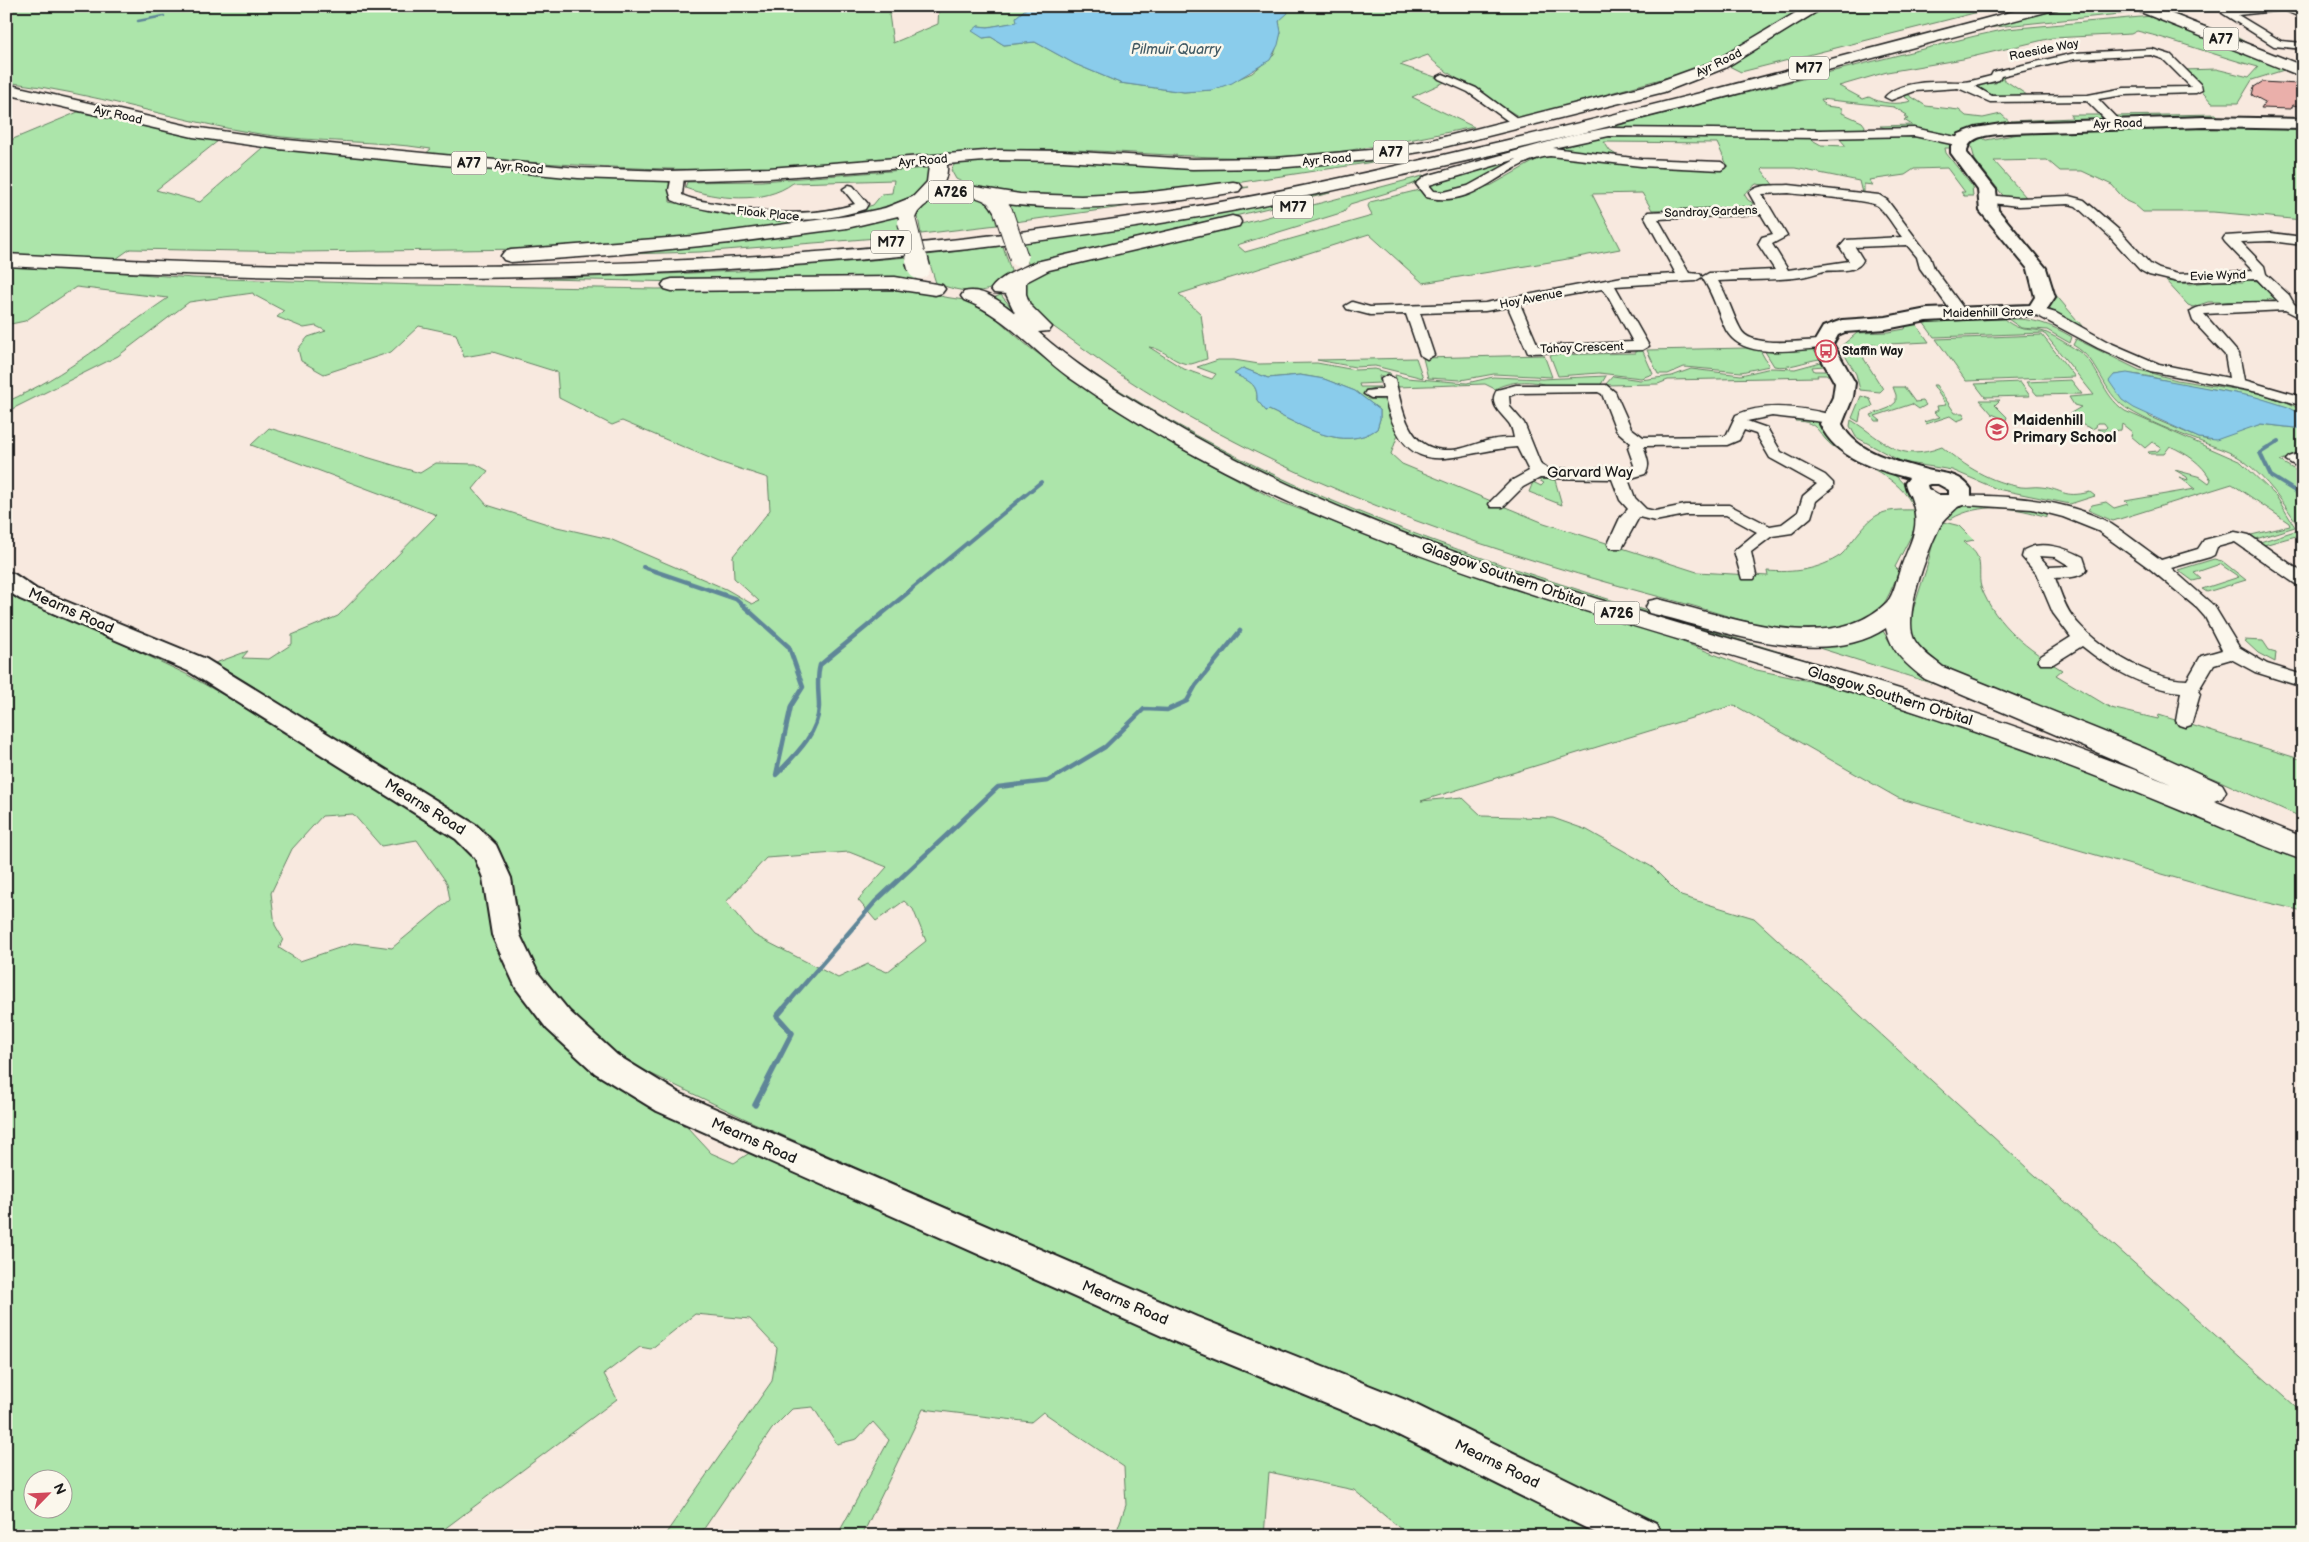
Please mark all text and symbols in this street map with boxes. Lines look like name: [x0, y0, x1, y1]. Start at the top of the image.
road number: A77: [2204, 28, 2238, 50]
street label: Raeside Way: [2008, 36, 2081, 64]
water label: Pilmuir Quarry: [1131, 41, 1222, 58]
street label: Ayr Road: [1694, 45, 1744, 81]
road number: M77: [1789, 56, 1829, 80]
street label: Ayr Road: [92, 102, 144, 128]
street label: Ayr Road: [2093, 116, 2143, 132]
road number: A77: [1374, 140, 1408, 163]
street label: Ayr Road: [1302, 150, 1352, 170]
street label: Ayr Road: [898, 151, 948, 171]
road number: A77: [452, 152, 486, 174]
street label: Ayr Road: [494, 158, 544, 178]
road number: A726: [928, 180, 974, 203]
road number: M77: [1273, 196, 1313, 218]
street label: Floak Place: [736, 203, 800, 225]
street label: Sandray Gardens: [1664, 203, 1758, 221]
road number: M77: [871, 230, 911, 253]
street label: Evie Wynd: [2190, 268, 2246, 284]
street label: Hoy Avenue: [1498, 286, 1564, 312]
street label: Maidenhill Grove: [1942, 305, 2034, 321]
street label: Tahay Crescent: [1540, 339, 1624, 357]
bus stop icon: Staffin Way: [1814, 339, 1838, 363]
place label: Staffin Way: [1842, 344, 1903, 359]
place label: Maidenhill Primary School: [2013, 411, 2117, 447]
school or university icon: Maidenhill Primary School: [1985, 417, 2009, 441]
street label: Garvard Way: [1547, 463, 1633, 482]
street label: Glasgow Southern Orbital: [1419, 538, 1587, 612]
street label: Mearns Road: [25, 584, 117, 638]
road number: A726: [1594, 602, 1640, 624]
street label: Glasgow Southern Orbital: [1805, 662, 1975, 730]
street label: Mearns Road: [381, 775, 469, 839]
street label: Mearns Road: [708, 1114, 800, 1168]
street label: Mearns Road: [1079, 1276, 1171, 1330]
street label: Mearns Road: [1452, 1435, 1542, 1493]
north arrow: [22, 1470, 72, 1520]
text: N: [50, 1481, 69, 1497]

